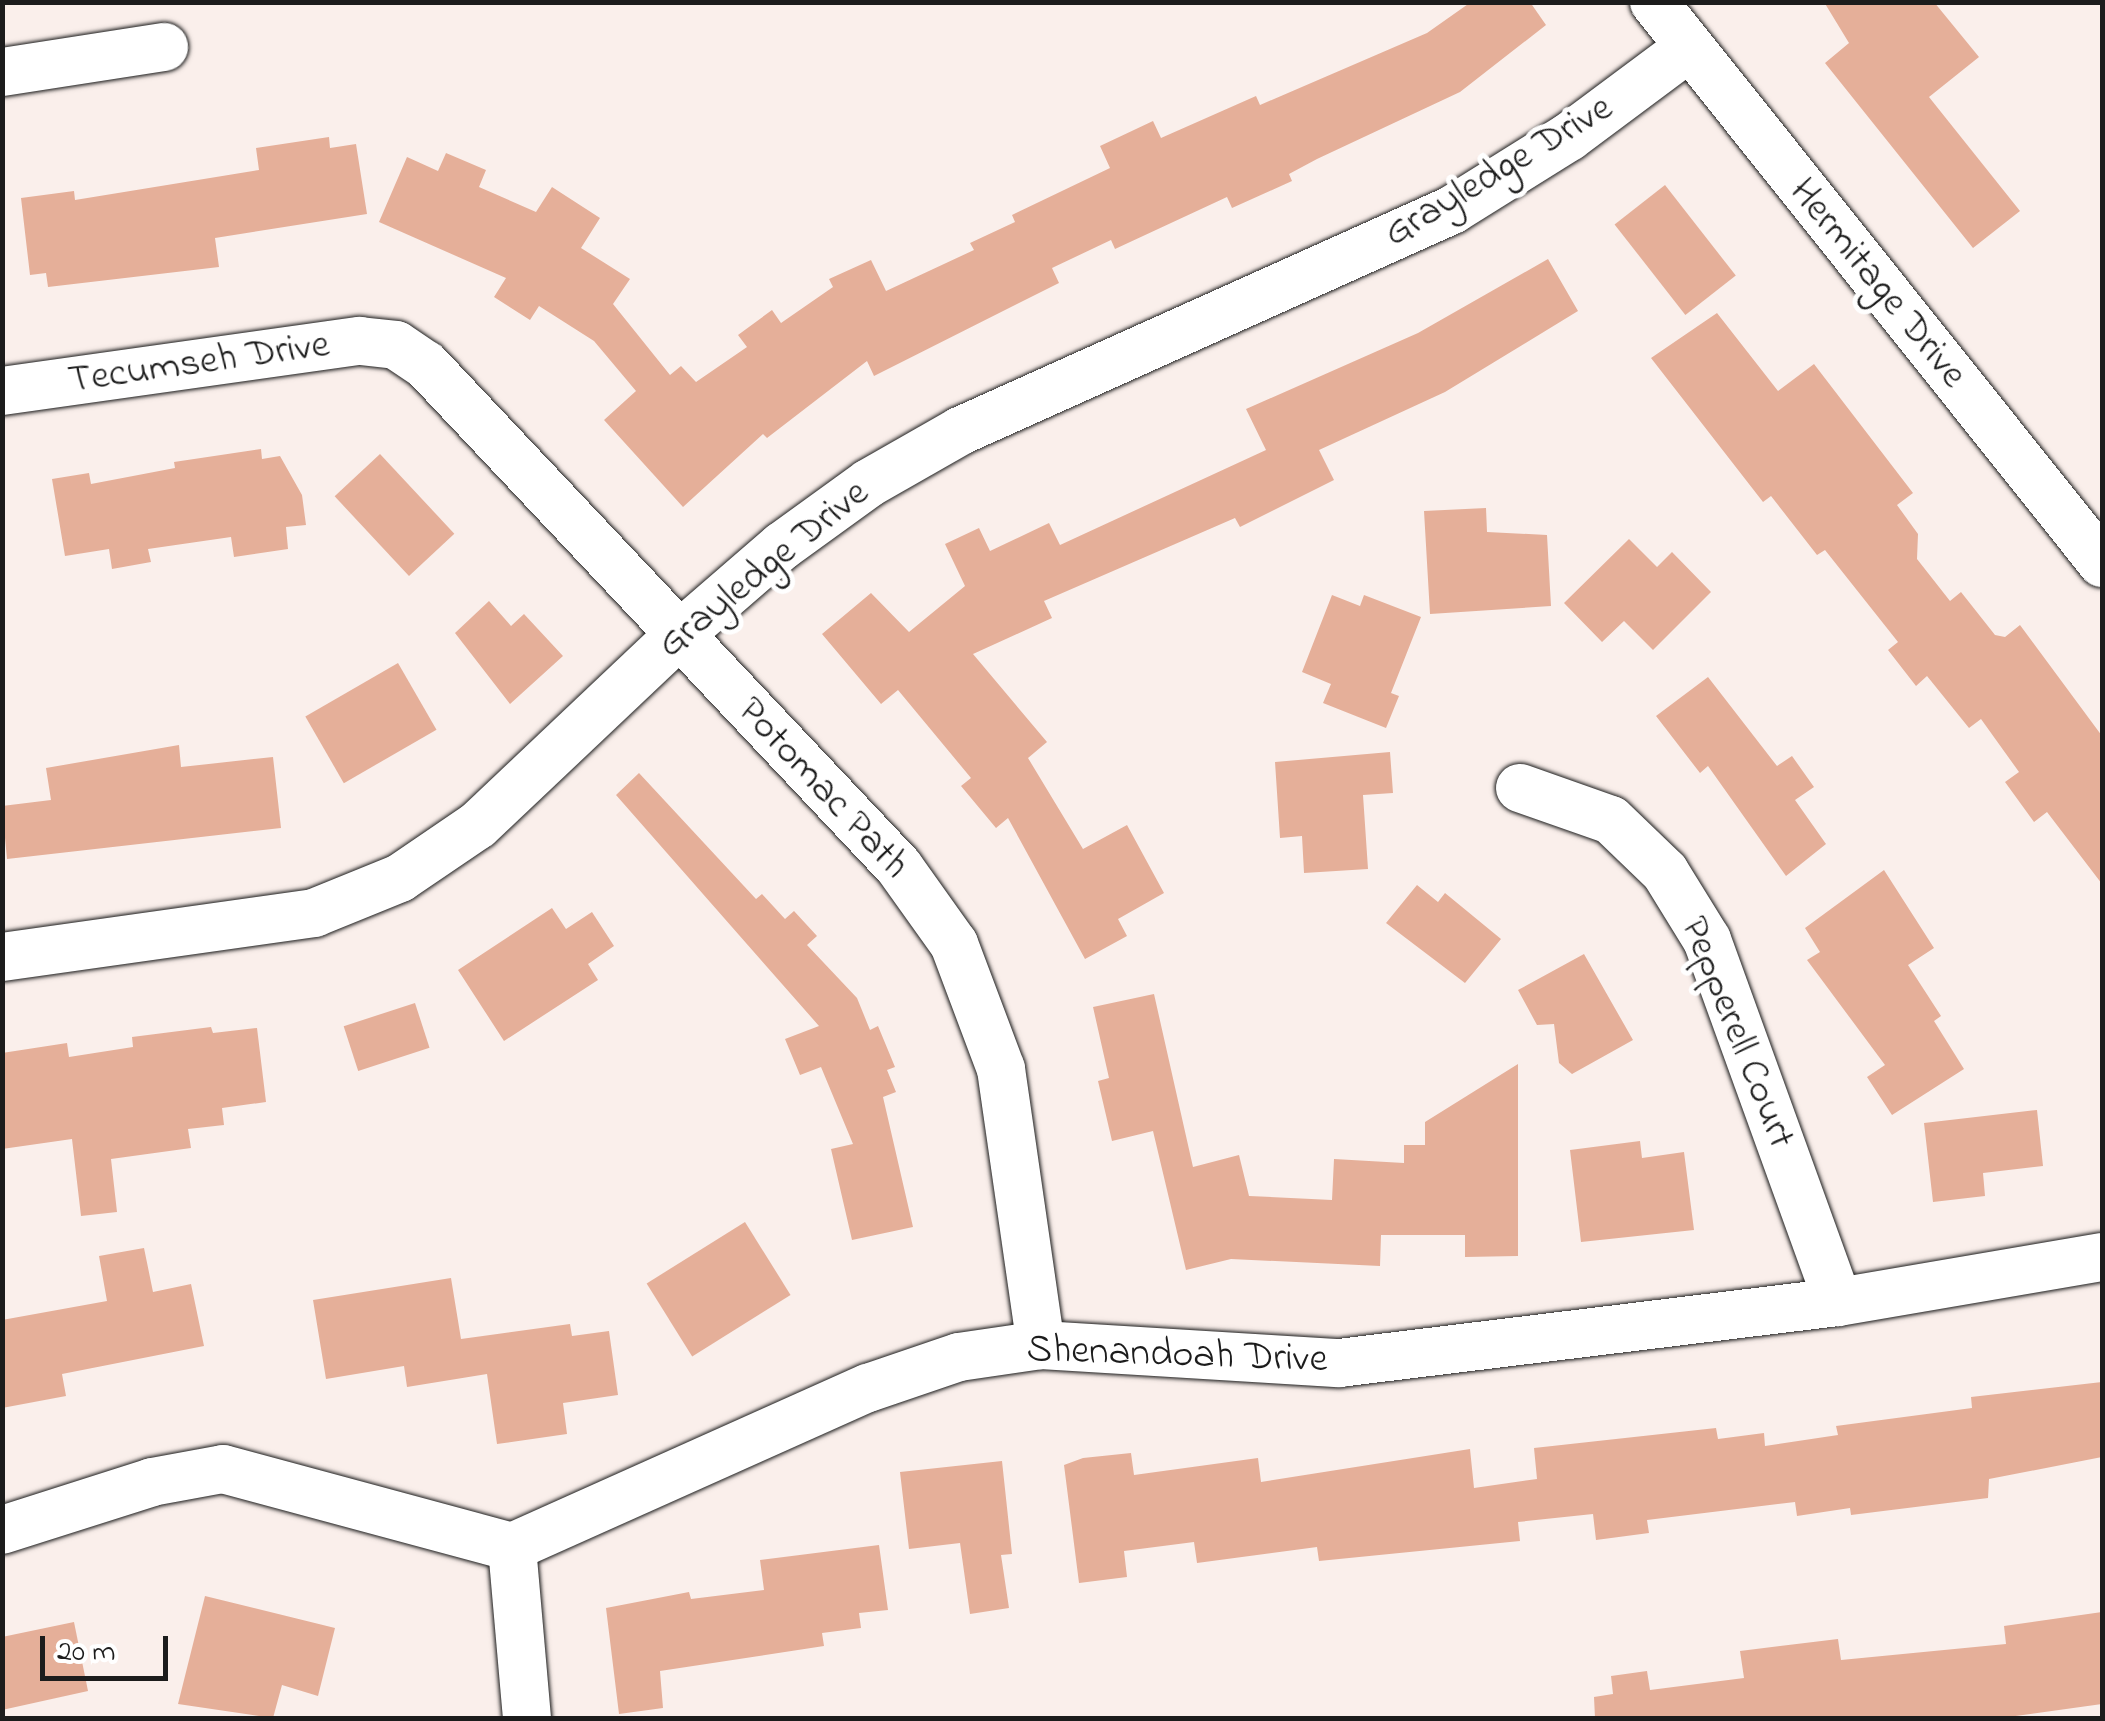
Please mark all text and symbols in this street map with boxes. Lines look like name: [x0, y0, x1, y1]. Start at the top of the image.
street label: Grayledge Drive: [1376, 85, 1622, 259]
street label: Hermitage Drive: [1778, 169, 1976, 399]
street label: Tecumseh Drive: [65, 322, 333, 406]
street label: Grayledge Drive: [649, 470, 879, 670]
street label: Potomac Path: [726, 688, 918, 890]
street label: Pepperell Court: [1668, 910, 1804, 1156]
street label: Shenandoah Drive: [1026, 1327, 1328, 1385]
scale bar: [45, 1616, 172, 1678]
text: 20 m: [57, 1631, 116, 1675]

